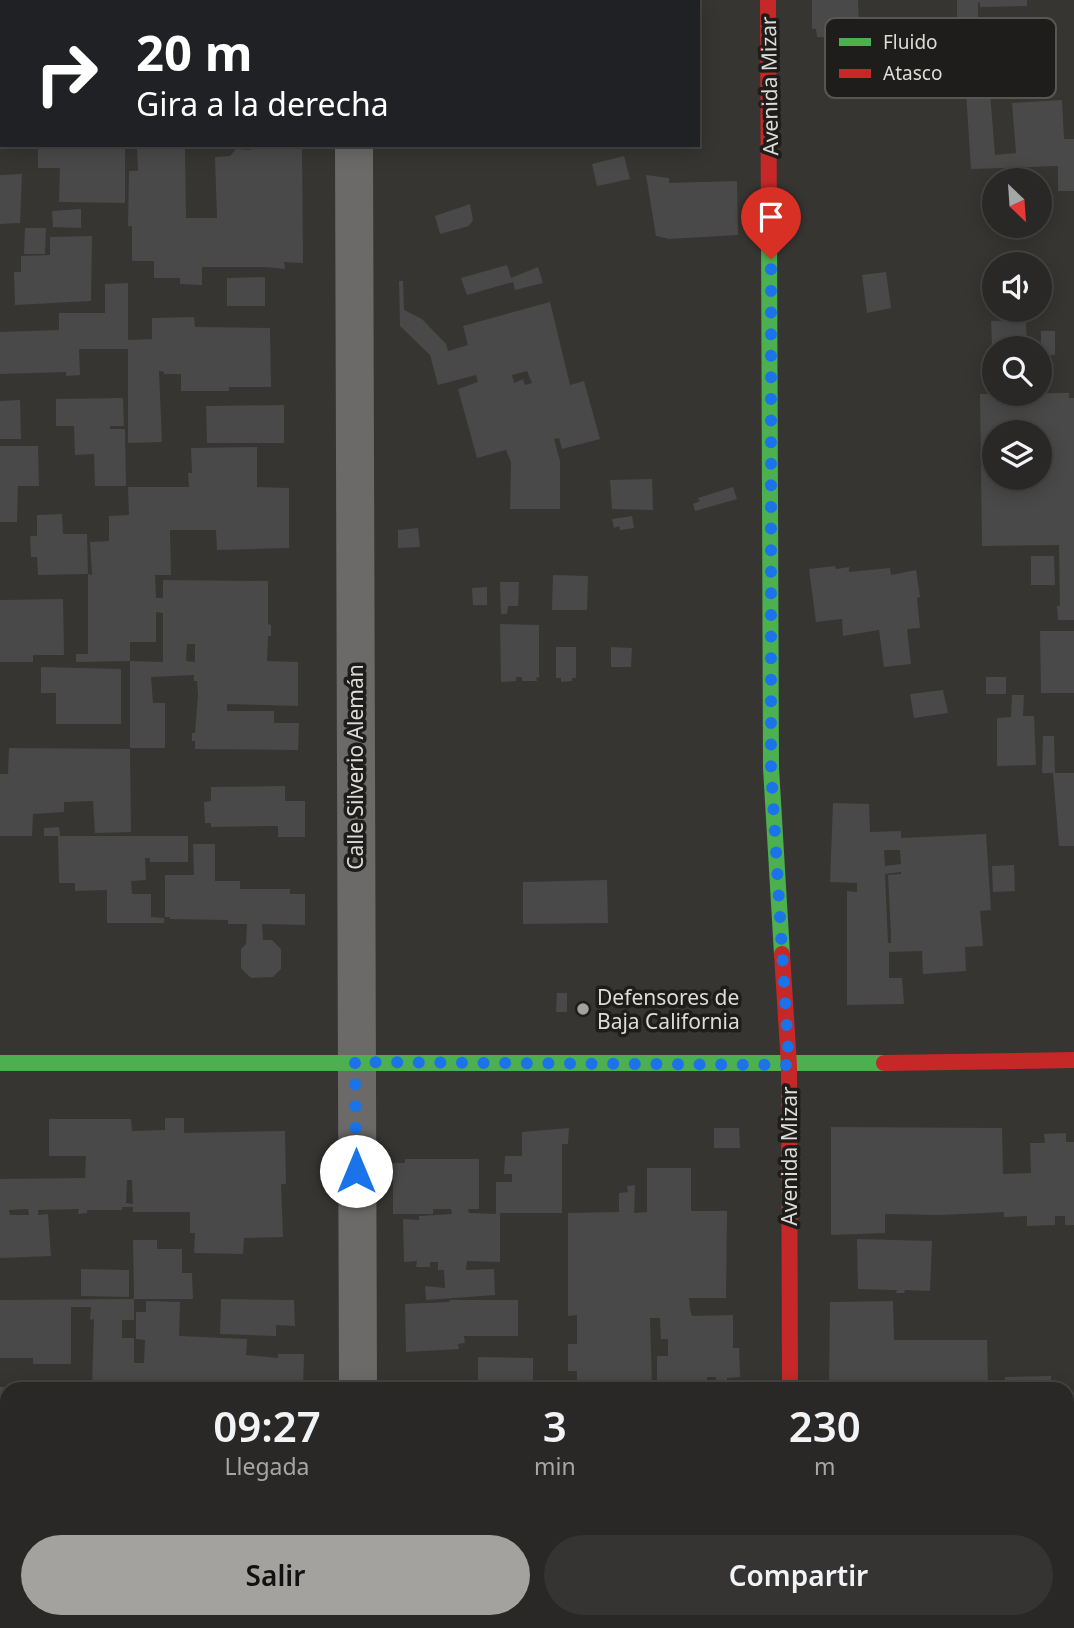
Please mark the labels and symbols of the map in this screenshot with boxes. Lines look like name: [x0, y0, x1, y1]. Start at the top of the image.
street label: Avenida Mizar: [754, 16, 784, 156]
legend: [825, 18, 1056, 98]
text: Fluido: [883, 29, 938, 55]
text: Atasco: [883, 60, 942, 86]
north arrow: [982, 168, 1052, 238]
pin: [741, 187, 801, 259]
street label: Calle Silverio Alemán: [341, 664, 369, 870]
place label: Defensores de Baja California: [597, 983, 740, 1035]
marker: Defensores de Baja California: [575, 1001, 591, 1017]
street label: Avenida Mizar: [775, 1086, 803, 1226]
position arrow: [319, 1134, 393, 1208]

